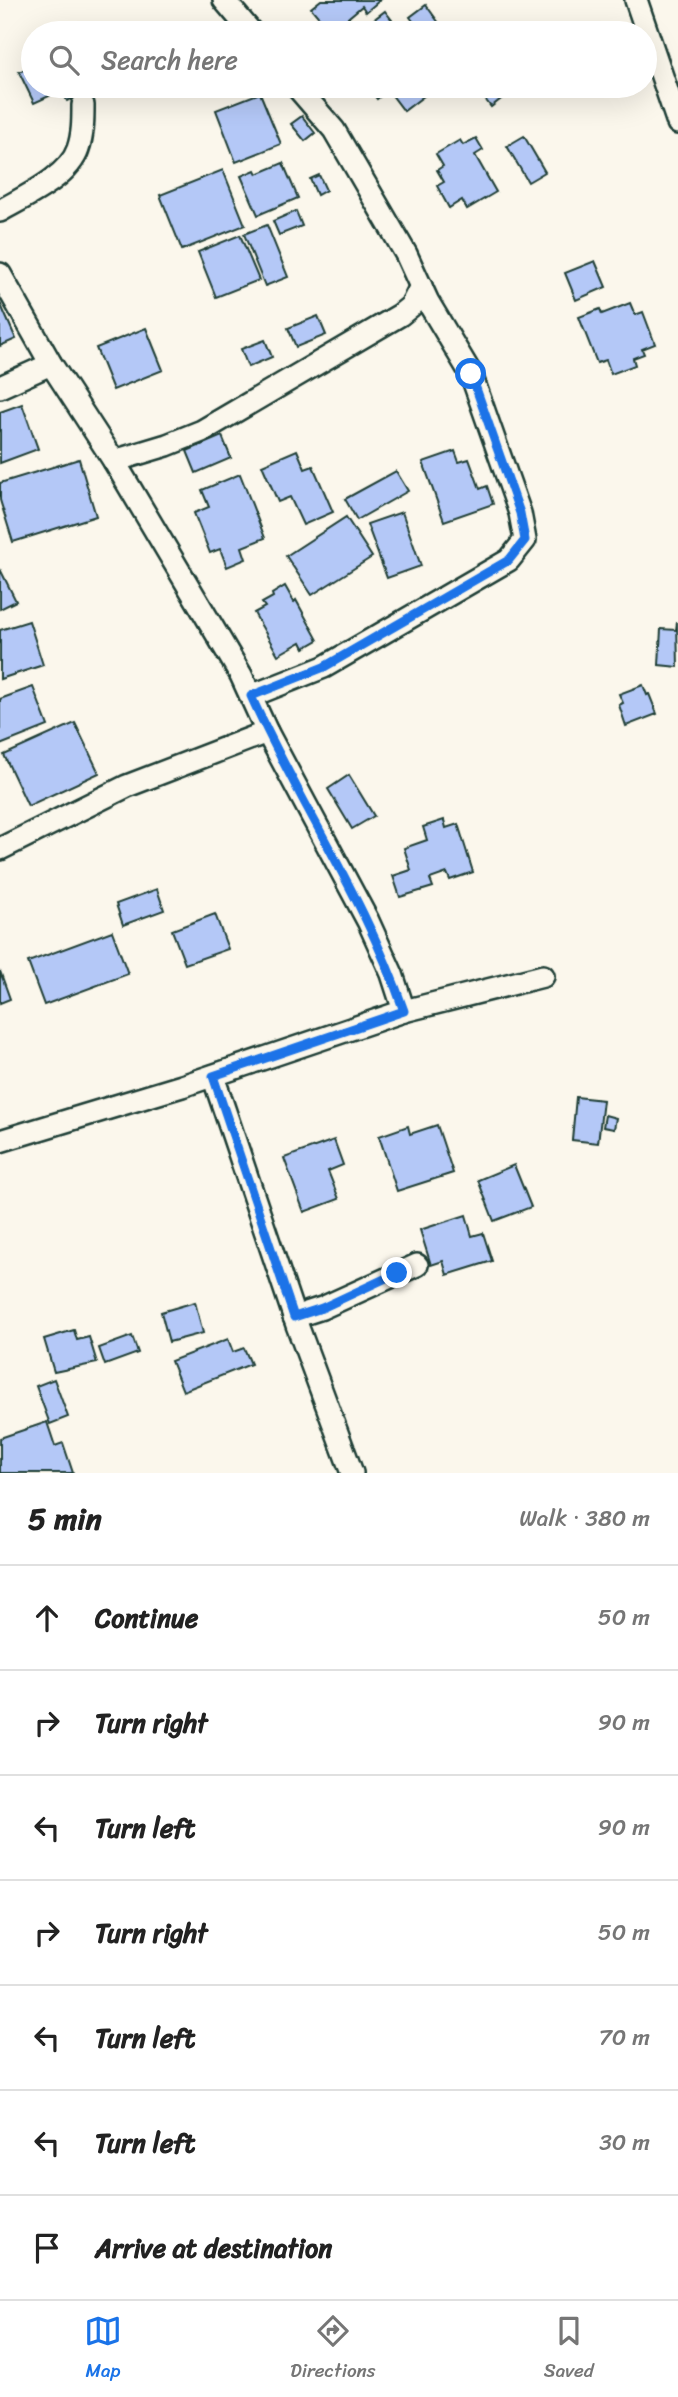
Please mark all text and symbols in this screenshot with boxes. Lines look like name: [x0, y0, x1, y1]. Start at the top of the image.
search box: [21, 21, 657, 98]
text: Search here: [101, 37, 238, 83]
icon: search: [45, 41, 83, 79]
route start: [455, 358, 486, 389]
route end: [381, 1257, 412, 1288]
text: 5 min: [28, 1492, 102, 1546]
text: Walk · 380 m: [519, 1498, 650, 1539]
text: Continue: [95, 1595, 198, 1641]
text: 50 m: [598, 1597, 650, 1638]
icon: ahead: [28, 1599, 66, 1637]
text: Turn right: [95, 1700, 208, 1746]
text: 90 m: [598, 1702, 650, 1743]
icon: right: [28, 1704, 66, 1742]
text: Turn left: [95, 1805, 195, 1851]
text: 90 m: [598, 1807, 650, 1848]
icon: left: [28, 1809, 66, 1847]
text: Turn right: [95, 1910, 208, 1956]
text: 50 m: [598, 1912, 650, 1953]
icon: right: [28, 1914, 66, 1952]
text: Turn left: [95, 2015, 195, 2061]
text: 70 m: [599, 2017, 650, 2058]
icon: left: [28, 2019, 66, 2057]
text: Turn left: [95, 2120, 195, 2166]
text: 30 m: [599, 2122, 650, 2163]
icon: left: [28, 2124, 66, 2162]
text: Arrive at destination: [95, 2225, 332, 2271]
icon: arrive: [28, 2229, 66, 2267]
tab: Map: [84, 2312, 122, 2387]
tab: Directions: [290, 2312, 376, 2387]
tab: Saved: [544, 2312, 594, 2387]

